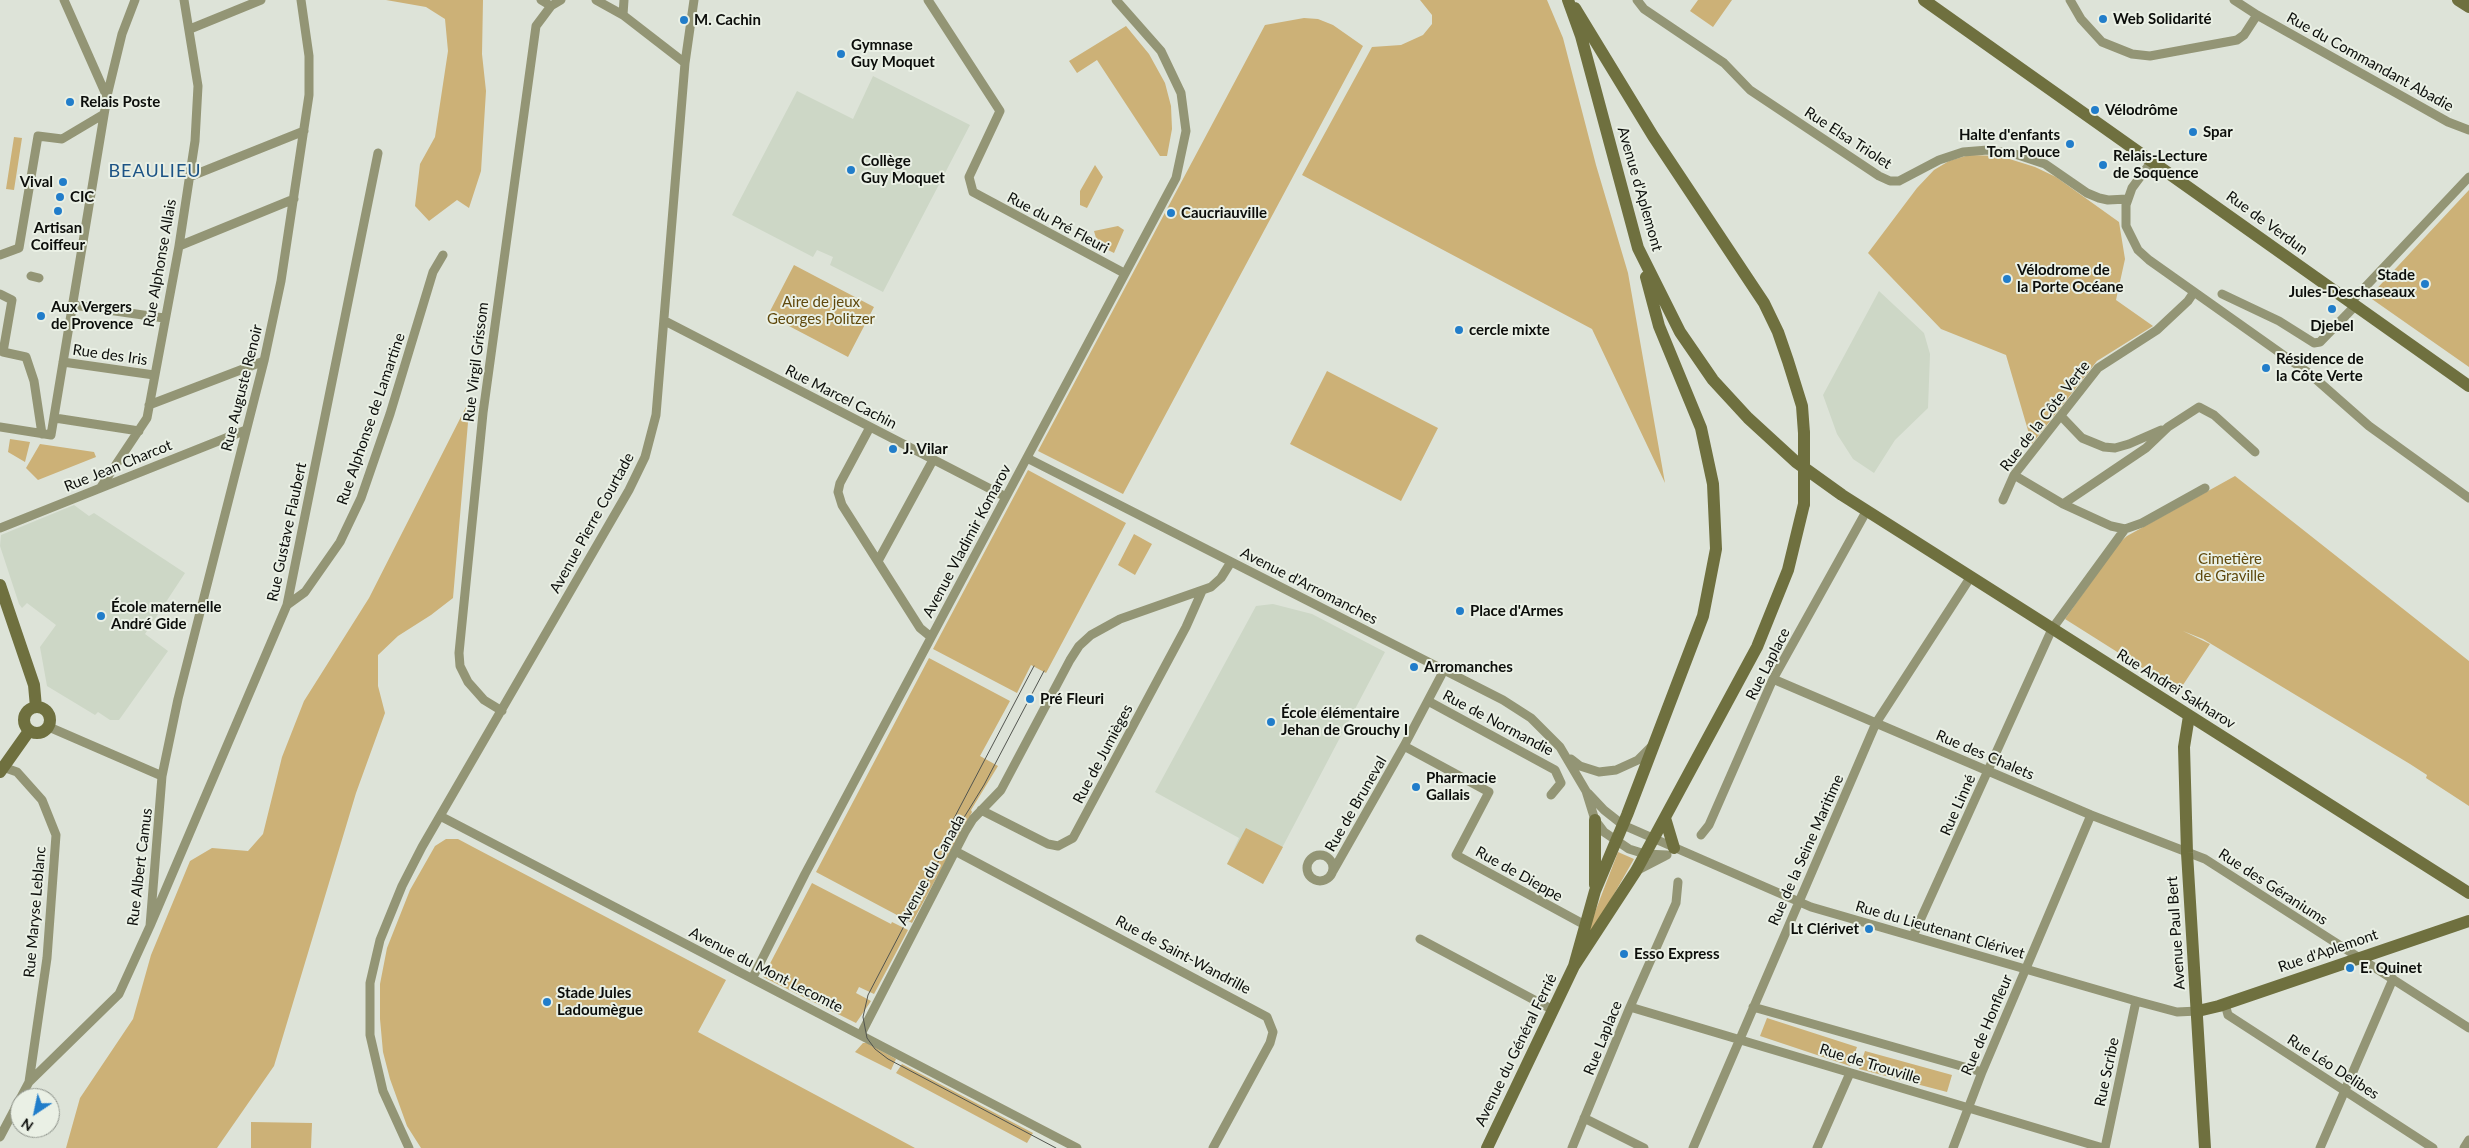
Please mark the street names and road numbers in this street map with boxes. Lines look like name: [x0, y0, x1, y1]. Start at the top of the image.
street label: Rue du Commandant Abadie: [2283, 9, 2457, 115]
street label: Rue Elsa Triolet: [1801, 103, 1895, 173]
street label: Avenue d'Aplemont: [1614, 125, 1666, 253]
street label: Rue de Verdun: [2223, 187, 2311, 259]
street label: Rue du Pré Fleuri: [1004, 189, 1112, 257]
street label: Rue Alphonse Allais: [140, 198, 180, 328]
street label: Rue Virgil Grissom: [460, 301, 492, 423]
street label: Rue Auguste Renoir: [218, 323, 266, 453]
street label: Rue Alphonse de Lamartine: [333, 331, 409, 507]
street label: Rue des Iris: [71, 341, 149, 369]
street label: Rue de la Côte Verte: [1996, 357, 2094, 475]
street label: Rue Marcel Cachin: [782, 361, 900, 433]
street label: Rue Jean Charcot: [61, 436, 175, 496]
street label: Avenue Pierre Courtade: [546, 450, 638, 596]
street label: Rue Gustave Flaubert: [263, 461, 311, 603]
street label: Avenue Vladimir Komarov: [919, 461, 1015, 621]
street label: Avenue d'Arromanches: [1237, 544, 1381, 628]
street label: Rue Laplace: [1742, 625, 1794, 703]
street label: Rue Andreï Sakharov: [2113, 645, 2239, 733]
street label: Rue de Normandie: [1440, 686, 1556, 760]
street label: Rue de Jumièges: [1069, 701, 1137, 807]
street label: Rue des Chalets: [1933, 726, 2037, 784]
street label: Rue de Bruneval: [1321, 753, 1391, 855]
street label: Rue de la Seine Maritime: [1764, 772, 1848, 928]
street label: Rue Linné: [1937, 772, 1979, 838]
street label: Rue Albert Camus: [124, 807, 156, 927]
street label: Avenue du Canada: [893, 812, 969, 928]
street label: Rue de Dieppe: [1472, 843, 1566, 905]
street label: Rue des Géraniums: [2215, 845, 2331, 929]
street label: Rue Maryse Leblanc: [20, 846, 50, 978]
street label: Avenue Paul Bert: [2163, 876, 2189, 990]
street label: Rue du Lieutenant Clérivet: [1853, 897, 2027, 963]
street label: Rue de Saint-Wandrille: [1112, 912, 1254, 998]
street label: Avenue du Mont Lecomte: [686, 923, 846, 1017]
street label: Rue d'Aplemont: [2276, 926, 2380, 976]
street label: Avenue du Général Ferrié: [1471, 971, 1561, 1129]
street label: Rue de Honfleur: [1958, 972, 2016, 1078]
street label: Rue Laplace: [1580, 998, 1626, 1078]
street label: Rue Léo Delibes: [2284, 1031, 2382, 1103]
street label: Rue Scribe: [2091, 1036, 2123, 1108]
street label: Rue de Trouville: [1817, 1040, 1923, 1088]

